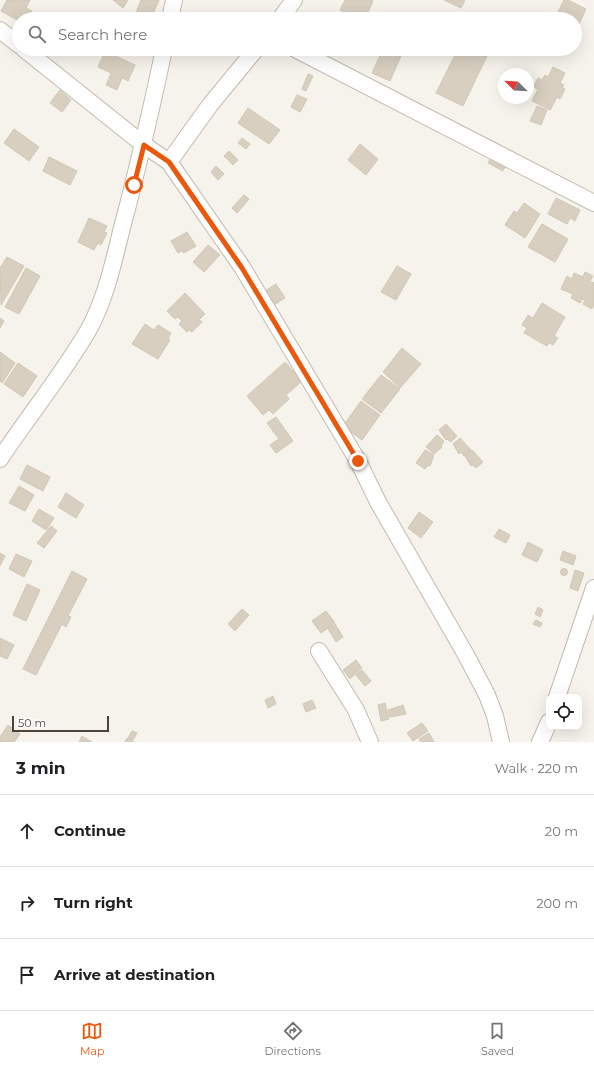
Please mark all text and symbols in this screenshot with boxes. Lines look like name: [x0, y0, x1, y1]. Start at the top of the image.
search box: [12, 12, 582, 56]
icon: search: [26, 23, 48, 45]
text: Search here: [58, 25, 147, 44]
north arrow: [498, 68, 534, 104]
route start: [125, 176, 143, 194]
route end: [349, 452, 367, 470]
map controls: [546, 694, 582, 730]
button: locate: [546, 694, 582, 730]
scale bar: [12, 714, 109, 733]
text: 50 m: [18, 716, 46, 730]
text: 3 min: [16, 758, 66, 778]
text: Walk · 220 m: [495, 760, 578, 776]
icon: ahead: [16, 820, 38, 842]
text: Continue: [54, 821, 126, 840]
text: 20 m: [545, 823, 578, 839]
icon: right: [16, 892, 38, 914]
text: Turn right: [54, 893, 133, 912]
text: 200 m: [536, 895, 578, 911]
icon: arrive: [16, 964, 38, 986]
text: Arrive at destination: [54, 965, 215, 984]
tab: Map: [80, 1020, 104, 1058]
tab: Directions: [265, 1020, 321, 1058]
tab: Saved: [481, 1020, 514, 1058]

